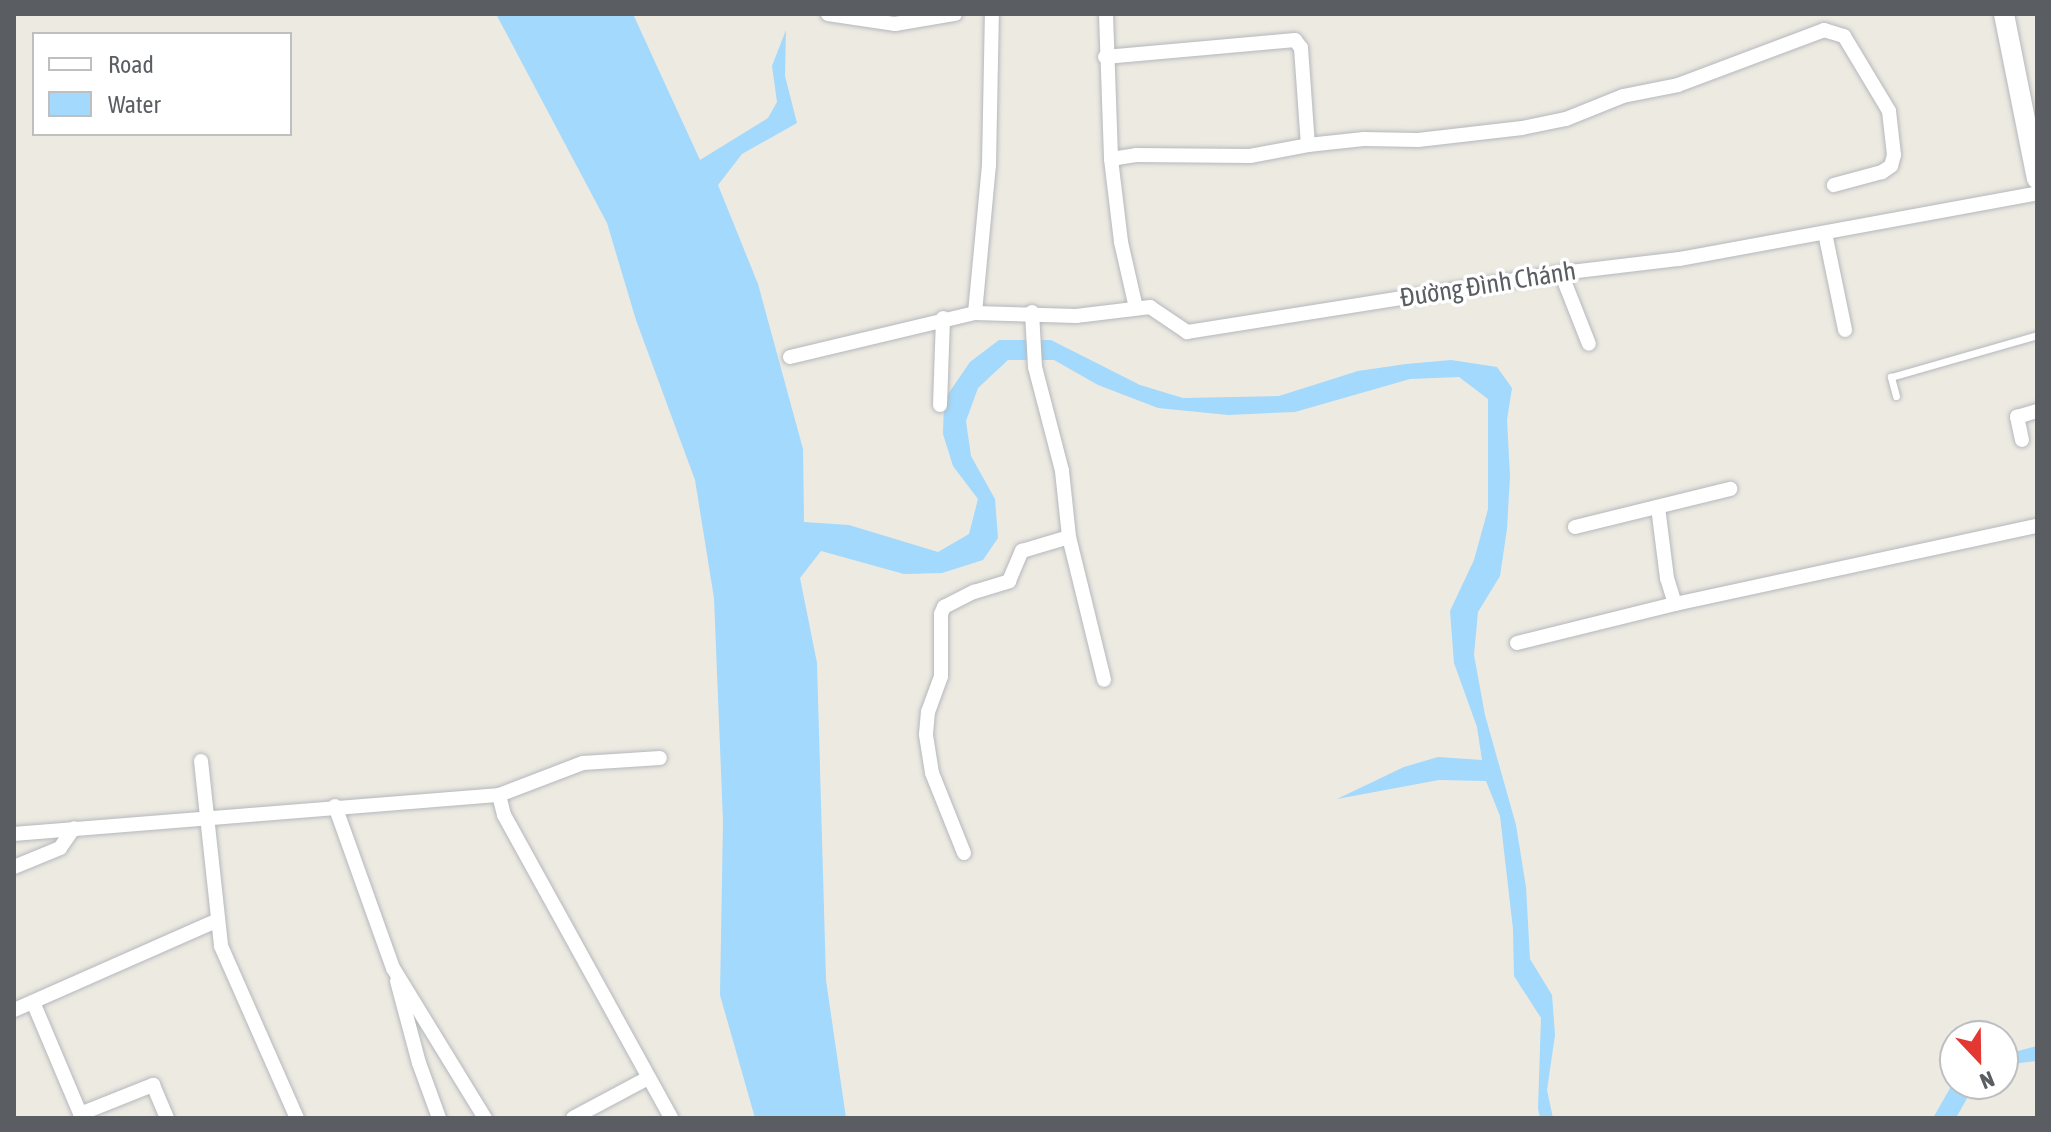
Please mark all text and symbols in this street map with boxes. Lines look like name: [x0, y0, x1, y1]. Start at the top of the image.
legend: [32, 32, 292, 136]
text: Road: [108, 51, 154, 78]
text: Water: [108, 91, 161, 118]
street label: Đường Đình Chánh: [1398, 256, 1578, 314]
north arrow: [1939, 1020, 2019, 1100]
text: N: [1976, 1066, 1998, 1095]

